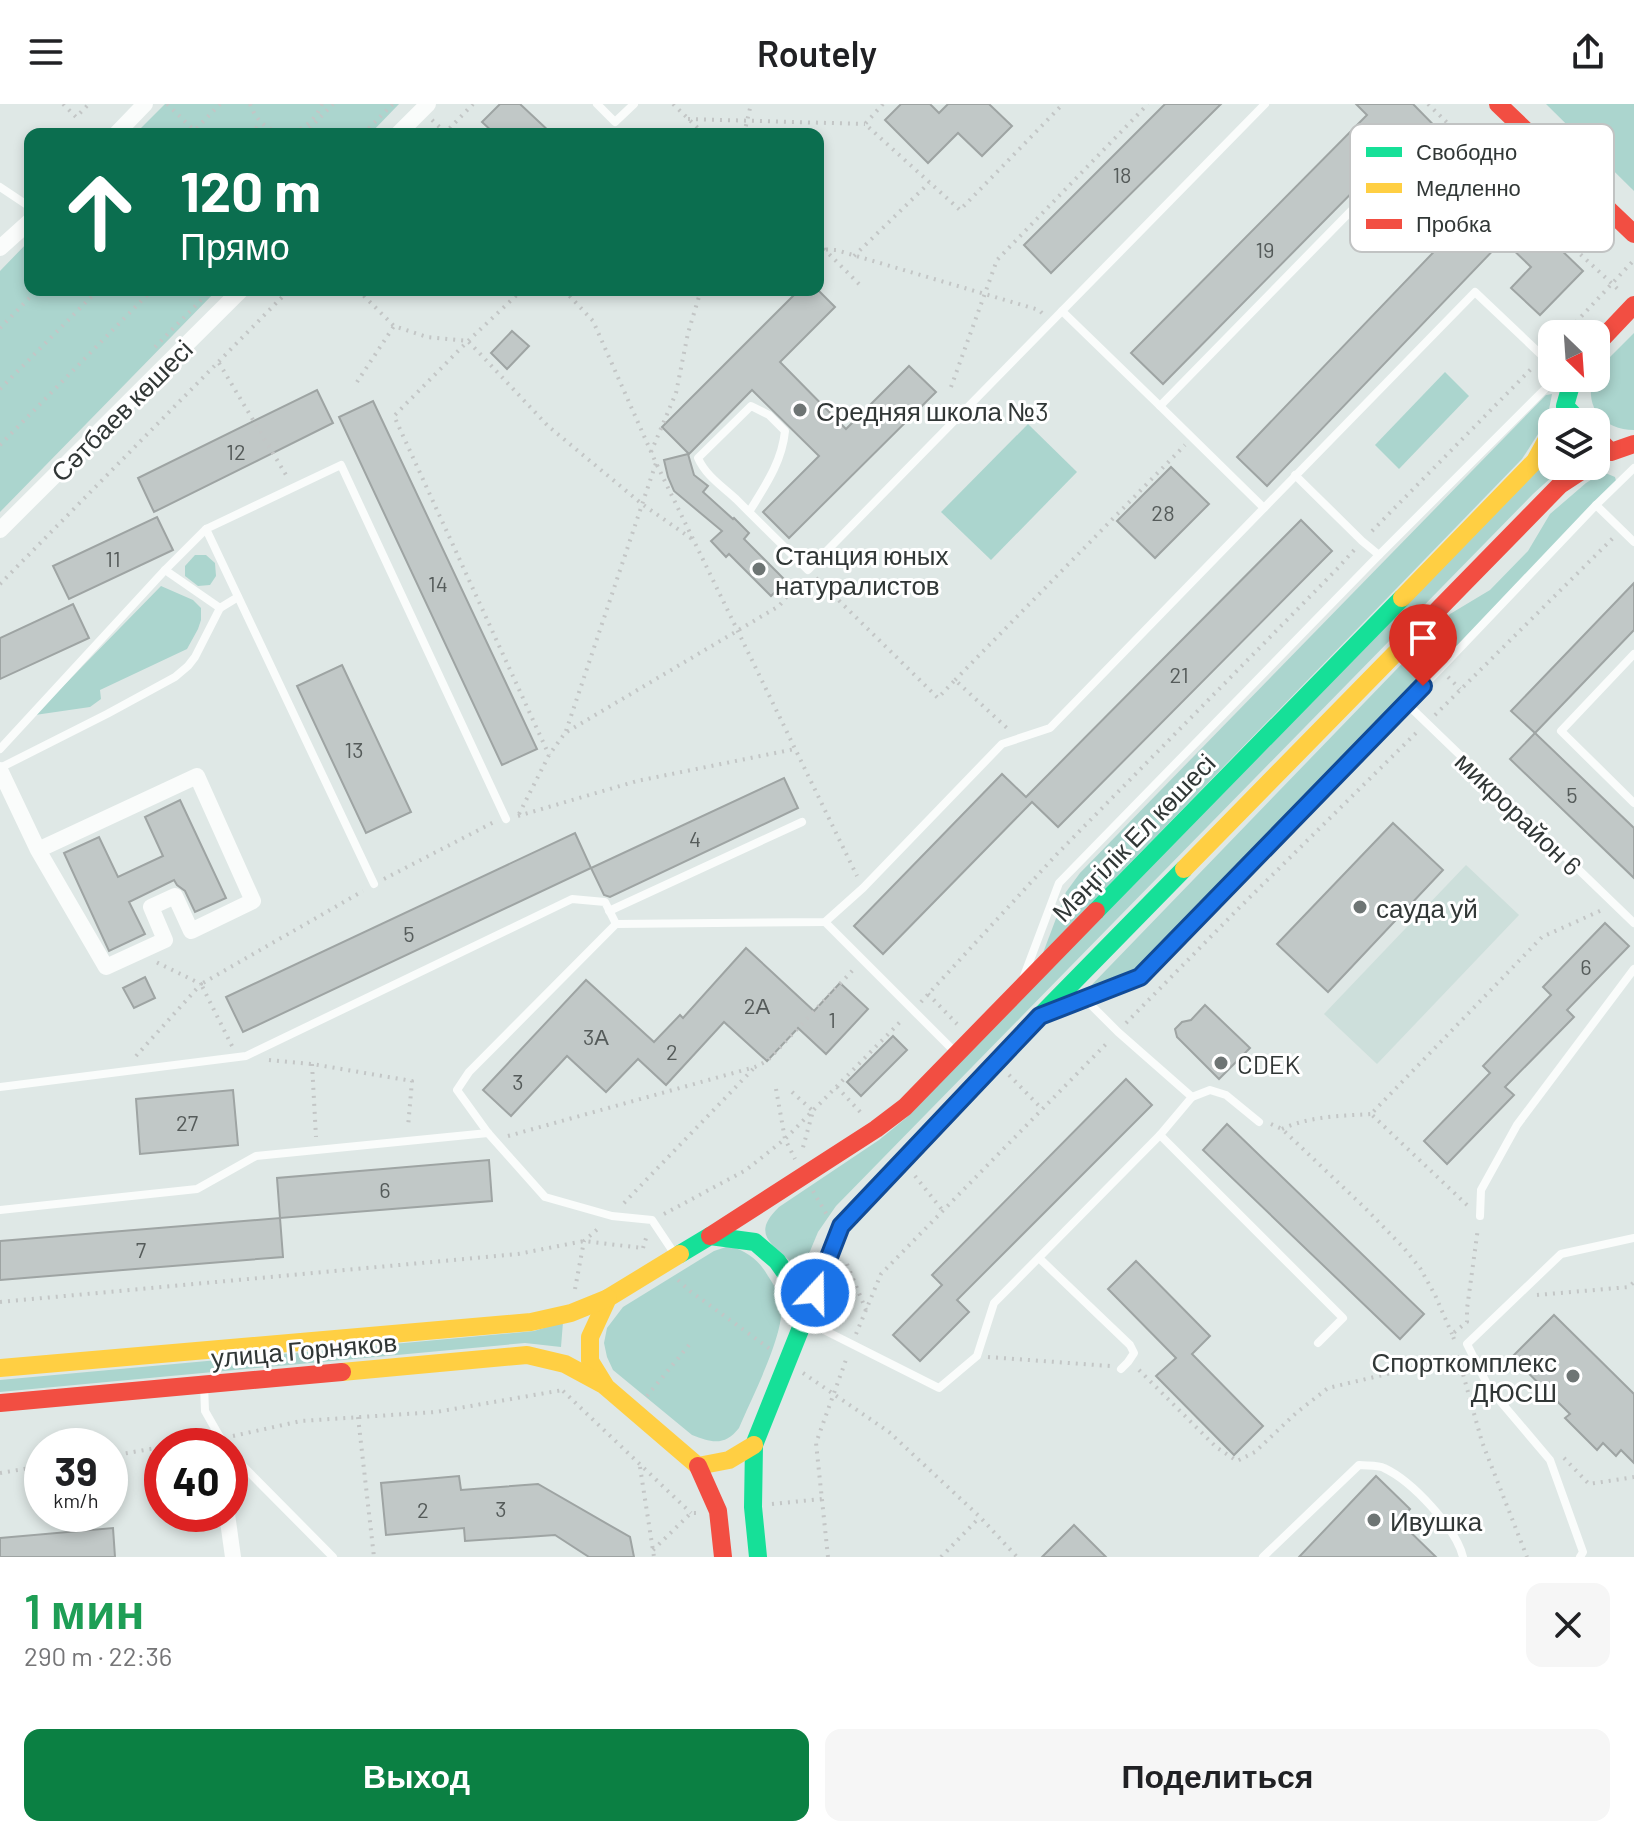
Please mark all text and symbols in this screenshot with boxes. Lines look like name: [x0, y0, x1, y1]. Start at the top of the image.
icon: menu: [24, 30, 68, 74]
icon: share: [1566, 30, 1610, 74]
text: Routely: [757, 31, 877, 74]
legend: [1350, 124, 1614, 252]
text: Свободно: [1416, 138, 1517, 165]
text: 120 m: [180, 156, 321, 223]
icon: ahead: [48, 160, 152, 264]
house number: 18: [1112, 161, 1132, 187]
text: Медленно: [1416, 174, 1521, 201]
text: Пробка: [1416, 210, 1492, 237]
text: Прямо: [180, 224, 290, 267]
house number: 19: [1255, 236, 1275, 262]
north arrow: [1538, 320, 1610, 392]
map controls: [1538, 320, 1610, 480]
street label: Сәтбаев көшесі: [44, 333, 198, 487]
place label: Средняя школа №3: [816, 395, 1049, 426]
marker: Средняя школа №3: [791, 401, 809, 419]
button: layers: [1538, 408, 1610, 480]
house number: 12: [226, 438, 246, 464]
house number: 28: [1151, 499, 1175, 525]
place label: Станция юных натуралистов: [775, 539, 948, 600]
house number: 11: [105, 545, 121, 571]
marker: Станция юных натуралистов: [750, 560, 768, 578]
house number: 14: [428, 570, 448, 596]
pin: [1389, 604, 1457, 686]
icon: arrive: [1401, 616, 1445, 660]
house number: 21: [1169, 661, 1189, 687]
house number: 13: [344, 736, 364, 762]
street label: микрорайон 6: [1449, 745, 1589, 881]
street label: Мәңгілік Ел көшесі: [1045, 747, 1221, 927]
house number: 5: [1566, 781, 1578, 807]
house number: 4: [689, 825, 701, 851]
place label: сауда уй: [1376, 892, 1478, 923]
marker: сауда уй: [1351, 898, 1369, 916]
house number: 5: [403, 920, 415, 946]
house number: 6: [1580, 953, 1592, 979]
house number: 2А: [744, 992, 771, 1018]
house number: 1: [828, 1006, 836, 1032]
house number: 3А: [583, 1023, 609, 1049]
house number: 2: [666, 1038, 678, 1064]
place label: CDEK: [1237, 1048, 1301, 1079]
marker: CDEK: [1212, 1054, 1230, 1072]
house number: 3: [512, 1068, 524, 1094]
house number: 27: [176, 1109, 198, 1135]
house number: 6: [379, 1176, 391, 1202]
house number: 7: [136, 1236, 146, 1262]
position arrow: [773, 1251, 857, 1335]
street label: улица Горняков: [210, 1325, 398, 1373]
place label: Спорткомплекс ДЮСШ: [1372, 1346, 1557, 1407]
marker: Спорткомплекс ДЮСШ: [1564, 1367, 1582, 1385]
speed limit sign: 40: [144, 1428, 248, 1532]
text: 39: [55, 1446, 97, 1494]
text: km/h: [53, 1488, 99, 1512]
house number: 3: [495, 1495, 507, 1521]
house number: 2: [417, 1496, 429, 1522]
place label: Ивушка: [1390, 1505, 1483, 1536]
marker: Ивушка: [1365, 1511, 1383, 1529]
text: 1 мин: [24, 1581, 145, 1639]
button: close: [1526, 1583, 1610, 1667]
text: 290 m · 22:36: [24, 1640, 172, 1671]
button: Выход: [24, 1729, 809, 1821]
button: Поделиться: [825, 1729, 1610, 1821]

